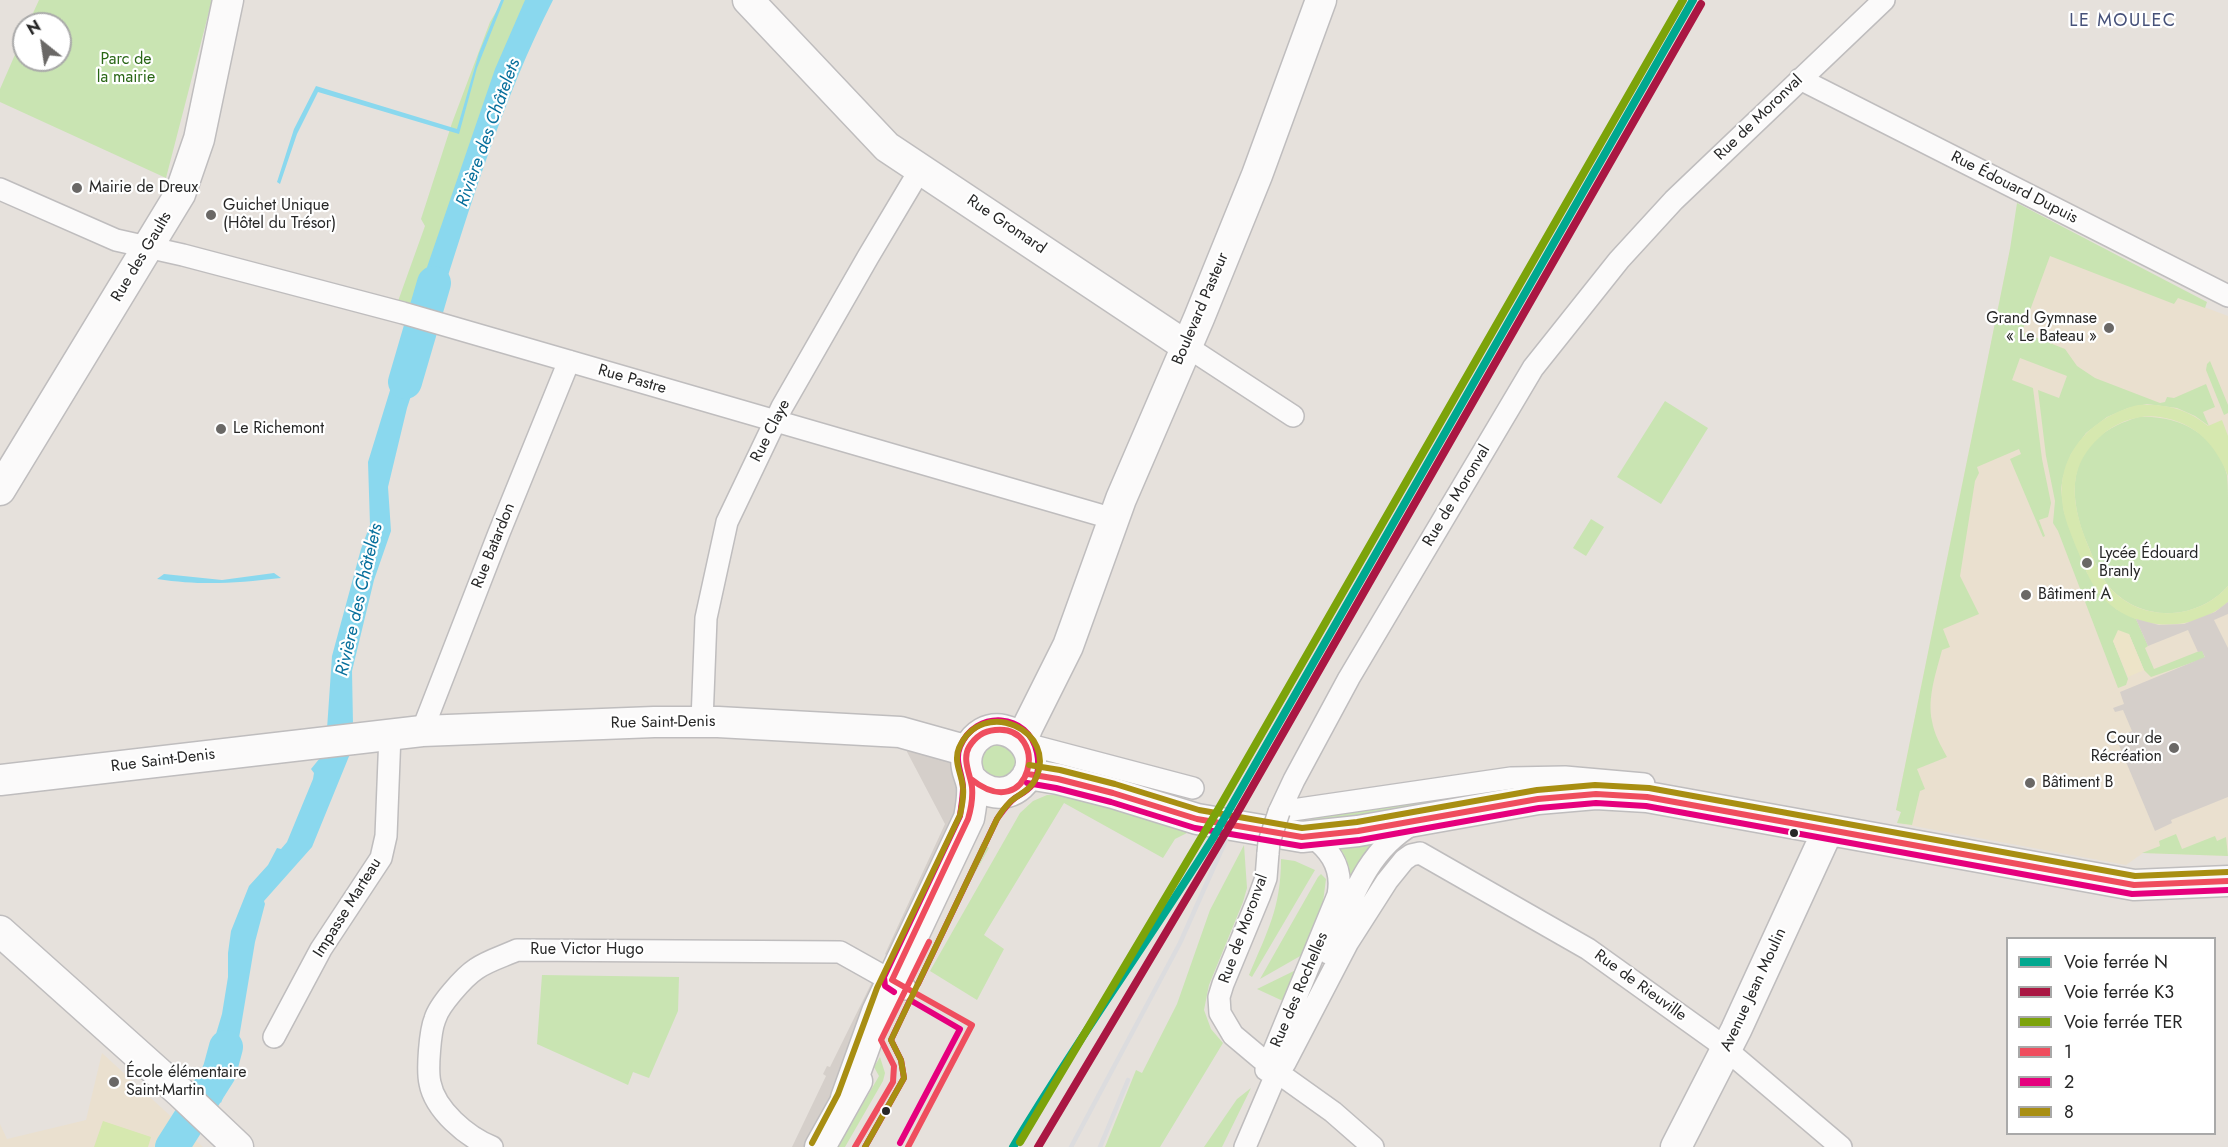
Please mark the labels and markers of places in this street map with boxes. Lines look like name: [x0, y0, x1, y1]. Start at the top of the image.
place label: Mairie de Dreux: [89, 178, 198, 198]
marker: Mairie de Dreux: [70, 181, 84, 195]
place label: Guichet Unique (Hôtel du Trésor): [223, 196, 336, 234]
marker: Guichet Unique (Hôtel du Trésor): [204, 208, 218, 222]
place label: Grand Gymnase « Le Bateau »: [1986, 309, 2097, 347]
marker: Grand Gymnase « Le Bateau »: [2102, 321, 2116, 335]
place label: Le Richemont: [233, 419, 324, 439]
marker: Le Richemont: [214, 422, 228, 436]
place label: Lycée Édouard Branly: [2099, 544, 2198, 582]
marker: Lycée Édouard Branly: [2080, 556, 2094, 570]
place label: Bâtiment A: [2038, 585, 2111, 605]
marker: Bâtiment A: [2019, 588, 2033, 602]
place label: Cour de Récréation: [2091, 729, 2162, 767]
marker: Cour de Récréation: [2167, 741, 2181, 755]
place label: Bâtiment B: [2042, 773, 2113, 793]
marker: Bâtiment B: [2023, 776, 2037, 790]
unlabelled marker: [1788, 827, 1800, 839]
place label: École élémentaire Saint-Martin: [126, 1063, 246, 1101]
marker: École élémentaire Saint-Martin: [107, 1075, 121, 1089]
unlabelled marker: [880, 1105, 892, 1117]

